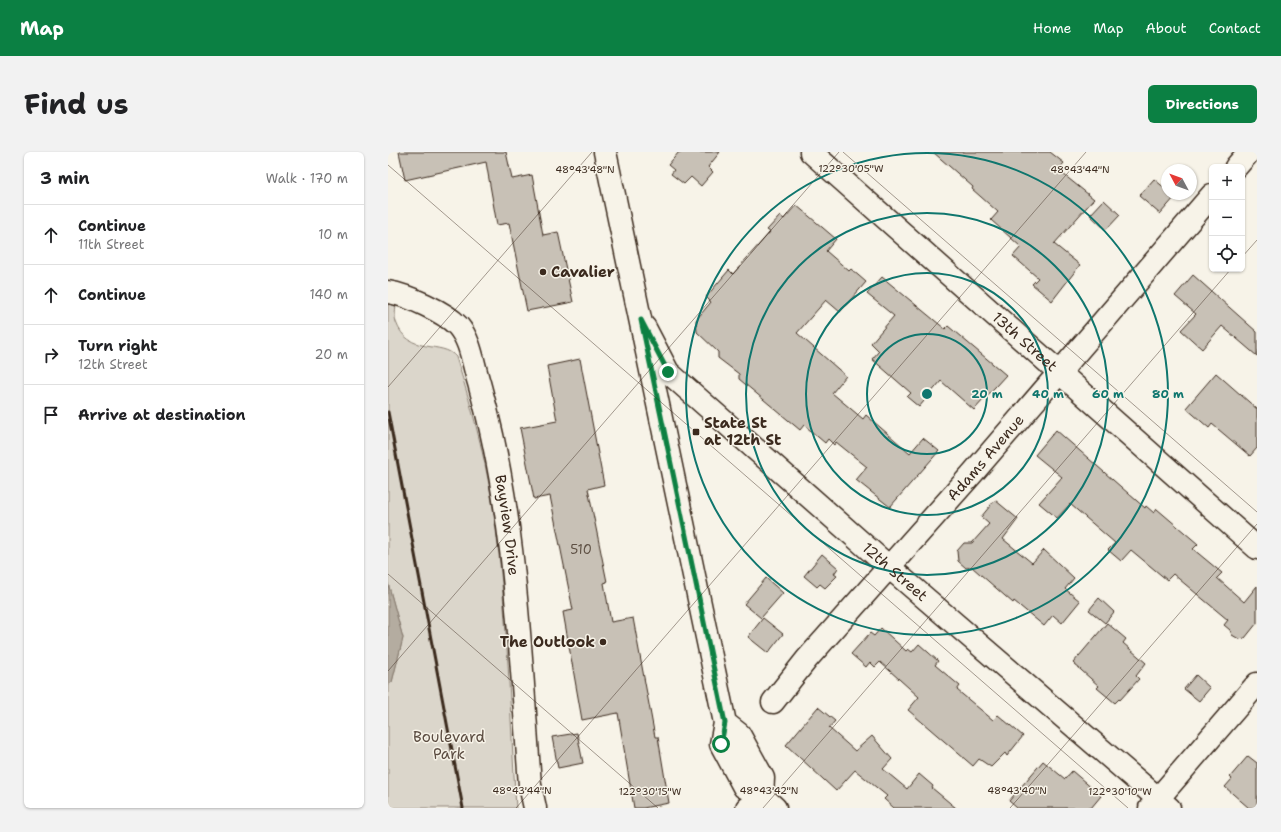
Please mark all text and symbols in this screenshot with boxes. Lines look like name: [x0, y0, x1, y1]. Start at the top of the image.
text: Map: [20, 16, 64, 41]
text: Home: [1033, 19, 1072, 37]
text: Map: [1094, 19, 1124, 37]
text: About: [1146, 19, 1187, 37]
text: Contact: [1209, 19, 1261, 37]
text: Find us: [24, 85, 129, 123]
button: Directions: [1148, 85, 1257, 123]
text: 122°30'05"W: [818, 162, 884, 175]
text: 48°43'48"N: [555, 163, 615, 176]
text: 48°43'44"N: [1050, 163, 1110, 176]
north arrow: [1161, 164, 1197, 200]
map controls: [1209, 164, 1245, 272]
button: +: [1209, 164, 1245, 200]
text: 3 min: [40, 167, 90, 189]
text: Walk · 170 m: [266, 170, 348, 187]
button: −: [1209, 200, 1245, 236]
text: Continue: [78, 216, 146, 236]
icon: ahead: [40, 224, 62, 246]
text: 10 m: [318, 226, 348, 243]
text: 11th Street: [78, 236, 144, 253]
button: locate: [1209, 236, 1245, 272]
place label: Cavalier: [551, 262, 615, 282]
marker: Cavalier: [538, 267, 548, 277]
icon: ahead: [40, 284, 62, 306]
text: Continue: [78, 285, 146, 305]
text: 140 m: [309, 286, 348, 303]
street label: 13th Street: [988, 308, 1062, 376]
text: Turn right: [78, 336, 158, 356]
icon: right: [40, 344, 62, 366]
text: 20 m: [315, 346, 348, 363]
text: 12th Street: [78, 356, 148, 373]
route end: [659, 363, 677, 381]
text: 20 m: [971, 386, 1003, 402]
text: 40 m: [1032, 386, 1064, 402]
text: 60 m: [1092, 386, 1124, 402]
text: 80 m: [1152, 386, 1184, 402]
centre of rings: [920, 387, 934, 401]
icon: arrive: [40, 404, 62, 426]
text: Arrive at destination: [78, 405, 246, 425]
street label: Adams Avenue: [943, 410, 1029, 505]
place label: State St at 12th St: [704, 413, 781, 450]
marker: State St at 12th St: [691, 427, 701, 437]
street label: Bayview Drive: [490, 473, 524, 577]
street label: 12th Street: [858, 538, 932, 606]
house number: 510: [570, 541, 592, 558]
place label: The Outlook: [500, 632, 595, 652]
marker: The Outlook: [598, 637, 608, 647]
park label: Boulevard Park: [413, 727, 486, 764]
route start: [712, 735, 730, 753]
text: 48°43'44"N: [492, 784, 552, 797]
text: 48°43'42"N: [740, 784, 798, 797]
text: 48°43'40"N: [987, 784, 1047, 797]
text: 122°30'15"W: [619, 785, 682, 798]
text: 122°30'10"W: [1088, 785, 1152, 798]

